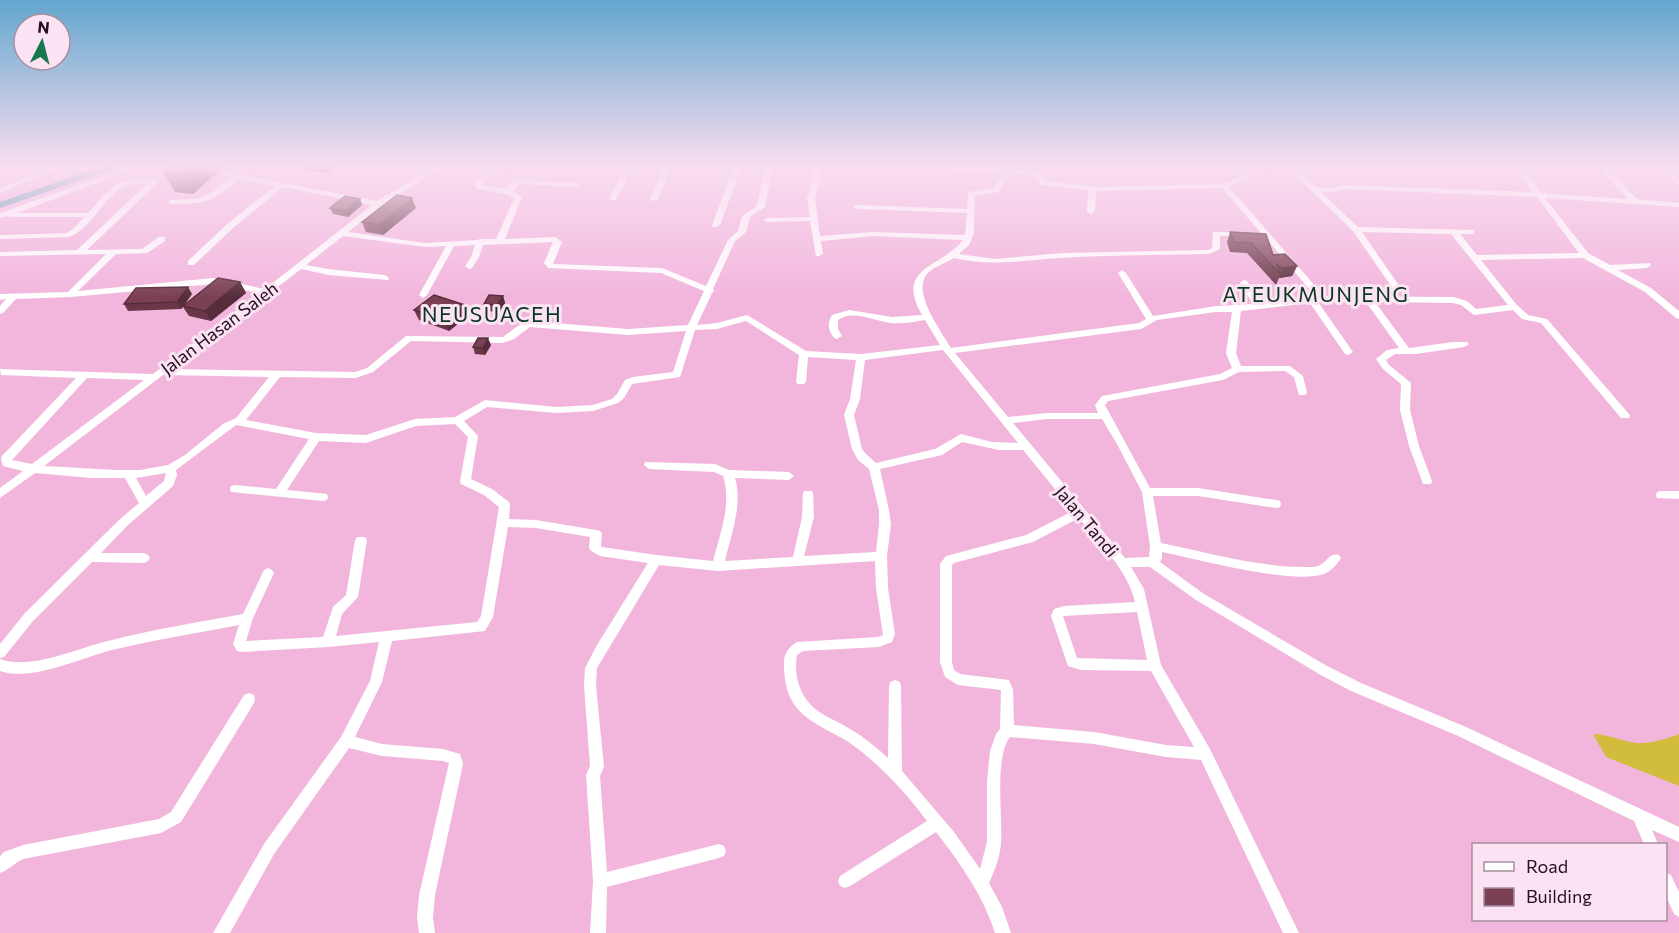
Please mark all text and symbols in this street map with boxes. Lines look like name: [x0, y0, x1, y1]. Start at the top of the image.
north arrow: [12, 12, 72, 72]
text: N: [37, 17, 51, 37]
street label: Jalan Hasan Saleh: [156, 277, 282, 379]
district label: ATEUKMUNJENG: [1223, 281, 1409, 306]
district label: NEUSUACEH: [422, 301, 562, 326]
street label: Jalan Tandi: [1051, 481, 1123, 561]
legend: [1472, 843, 1667, 921]
text: Road: [1526, 855, 1568, 877]
text: Building: [1526, 885, 1592, 907]

